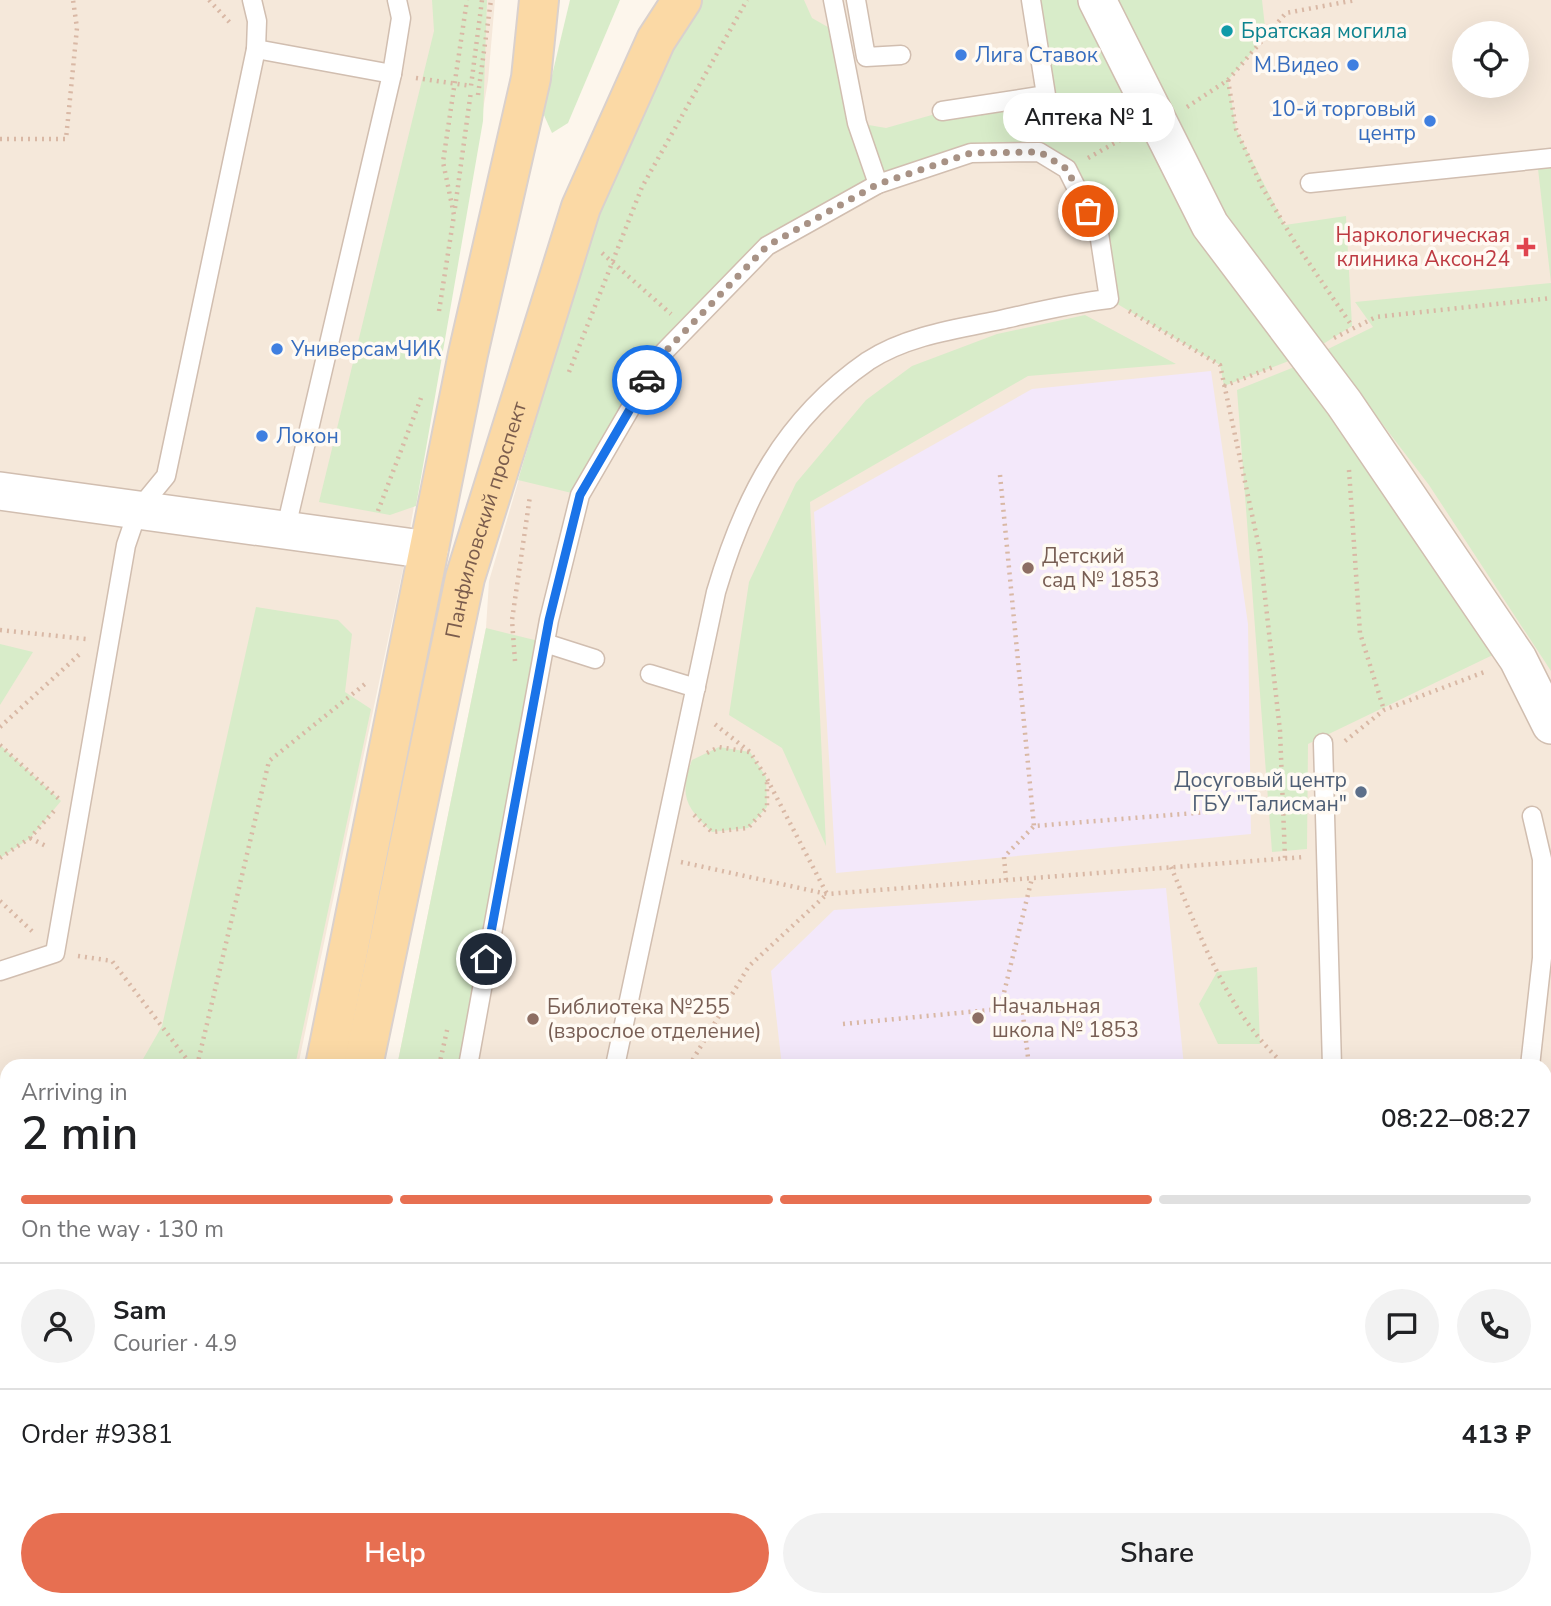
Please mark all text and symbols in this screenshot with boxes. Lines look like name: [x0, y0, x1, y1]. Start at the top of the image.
place label: Братская могила: [1241, 17, 1407, 45]
map controls: [1452, 21, 1529, 98]
button: locate: [1452, 21, 1529, 98]
marker: Братская могила: [1219, 23, 1235, 39]
place label: Лига Ставок: [975, 41, 1099, 69]
marker: Лига Ставок: [953, 47, 969, 63]
place label: М.Видео: [1254, 51, 1339, 79]
marker: М.Видео: [1345, 57, 1361, 73]
callout: Аптека № 1: [1002, 92, 1174, 141]
place label: 10-й торговый центр: [1271, 95, 1416, 147]
text: Аптека № 1: [1024, 102, 1154, 133]
marker: 10-й торговый центр: [1422, 113, 1438, 129]
pin: [1058, 181, 1118, 241]
icon: bag: [1069, 192, 1107, 230]
place label: Наркологическая клиника Аксон24: [1336, 221, 1510, 273]
marker: Наркологическая клиника Аксон24: [1516, 237, 1536, 257]
place label: УниверсамЧИК: [290, 335, 442, 363]
marker: УниверсамЧИК: [269, 341, 285, 357]
courier: [612, 345, 682, 415]
icon: car: [628, 361, 666, 399]
street label: Панфиловский проспект: [439, 397, 534, 641]
place label: Локон: [276, 422, 339, 450]
marker: Локон: [254, 428, 270, 444]
place label: Детский сад № 1853: [1042, 542, 1160, 594]
marker: Детский сад № 1853: [1020, 560, 1036, 576]
place label: Досуговый центр ГБУ "Талисман": [1174, 766, 1347, 818]
marker: Досуговый центр ГБУ "Талисман": [1353, 784, 1369, 800]
pin: [456, 929, 516, 989]
icon: home: [467, 940, 505, 978]
place label: Начальная школа № 1853: [992, 992, 1139, 1044]
place label: Библиотека №255 (взрослое отделение): [547, 993, 761, 1045]
marker: Начальная школа № 1853: [970, 1010, 986, 1026]
marker: Библиотека №255 (взрослое отделение): [525, 1011, 541, 1027]
text: Arriving in: [21, 1077, 128, 1108]
text: 08:22–08:27: [1381, 1101, 1531, 1136]
text: 2 min: [21, 1102, 138, 1165]
text: On the way · 130 m: [21, 1214, 224, 1245]
button: person: [21, 1289, 95, 1363]
button: chat: [1365, 1289, 1439, 1363]
button: phone: [1457, 1289, 1531, 1363]
text: Sam: [113, 1293, 166, 1328]
text: Courier · 4.9: [113, 1328, 237, 1359]
text: Order #9381: [21, 1417, 173, 1452]
text: 413 ₽: [1462, 1417, 1531, 1452]
button: Help: [21, 1513, 769, 1593]
button: Share: [783, 1513, 1531, 1593]

